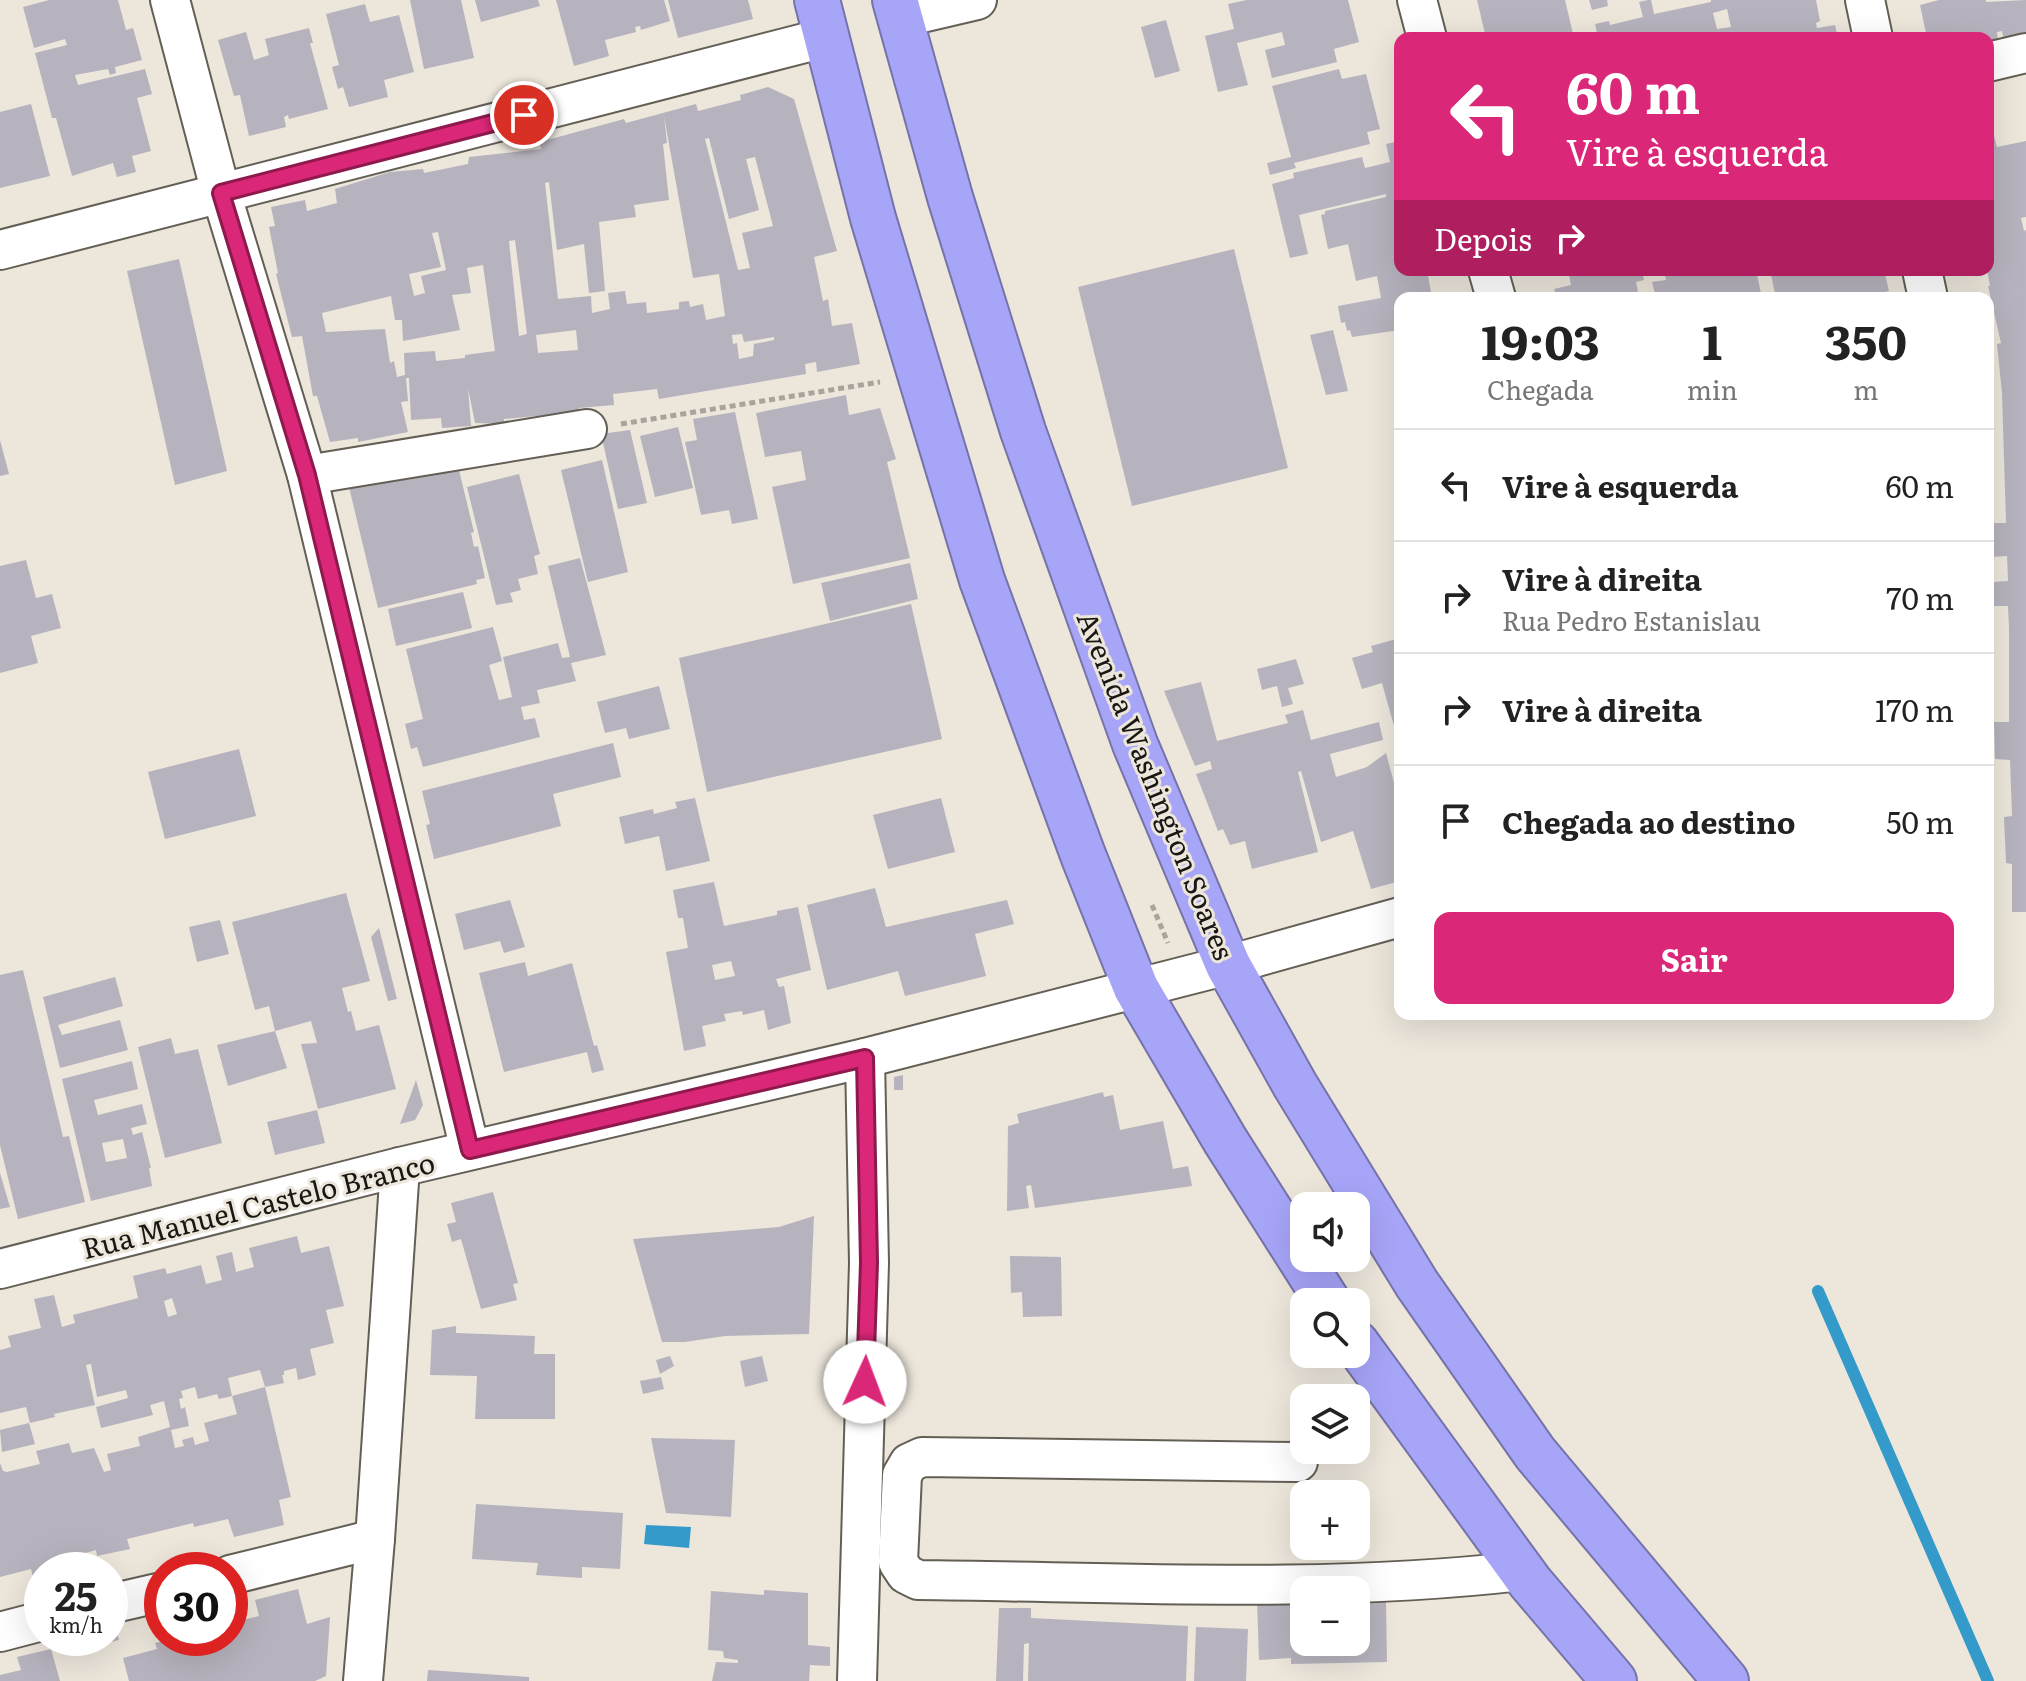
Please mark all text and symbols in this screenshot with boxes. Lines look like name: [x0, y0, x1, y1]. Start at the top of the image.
text: 60 m: [1566, 48, 1700, 131]
icon: left: [1434, 64, 1538, 168]
pin: [490, 81, 558, 149]
icon: arrive: [502, 93, 546, 137]
text: Vire à esquerda: [1566, 124, 1828, 177]
text: Depois: [1434, 216, 1532, 260]
icon: right: [1548, 216, 1592, 260]
text: 19:03: [1481, 304, 1600, 375]
text: 1: [1702, 304, 1722, 375]
text: 350: [1825, 304, 1907, 375]
text: Chegada: [1487, 369, 1594, 408]
text: min: [1687, 369, 1738, 408]
text: m: [1853, 369, 1879, 408]
icon: left: [1434, 463, 1478, 507]
text: Vire à esquerda: [1502, 463, 1738, 507]
text: 60 m: [1885, 463, 1954, 507]
text: Vire à direita: [1502, 556, 1702, 600]
icon: right: [1434, 575, 1478, 619]
text: 70 m: [1886, 575, 1954, 619]
text: Rua Pedro Estanislau: [1502, 600, 1761, 639]
street label: Avenida Washington Soares: [1068, 604, 1246, 966]
icon: right: [1434, 687, 1478, 731]
text: Vire à direita: [1502, 687, 1702, 731]
text: 170 m: [1875, 687, 1954, 731]
icon: arrive: [1434, 799, 1478, 843]
text: Chegada ao destino: [1502, 799, 1795, 843]
text: 50 m: [1886, 799, 1954, 843]
button: Sair: [1434, 912, 1954, 1004]
street label: Rua Manuel Castelo Branco: [77, 1140, 439, 1268]
map controls: [1290, 1192, 1370, 1656]
button: sound: [1290, 1192, 1370, 1272]
button: search: [1290, 1288, 1370, 1368]
position arrow: [823, 1340, 907, 1424]
button: layers: [1290, 1384, 1370, 1464]
button: +: [1290, 1480, 1370, 1560]
speed limit sign: 30: [144, 1552, 248, 1656]
text: 25: [54, 1564, 98, 1623]
button: −: [1290, 1576, 1370, 1656]
text: km/h: [49, 1609, 103, 1639]

